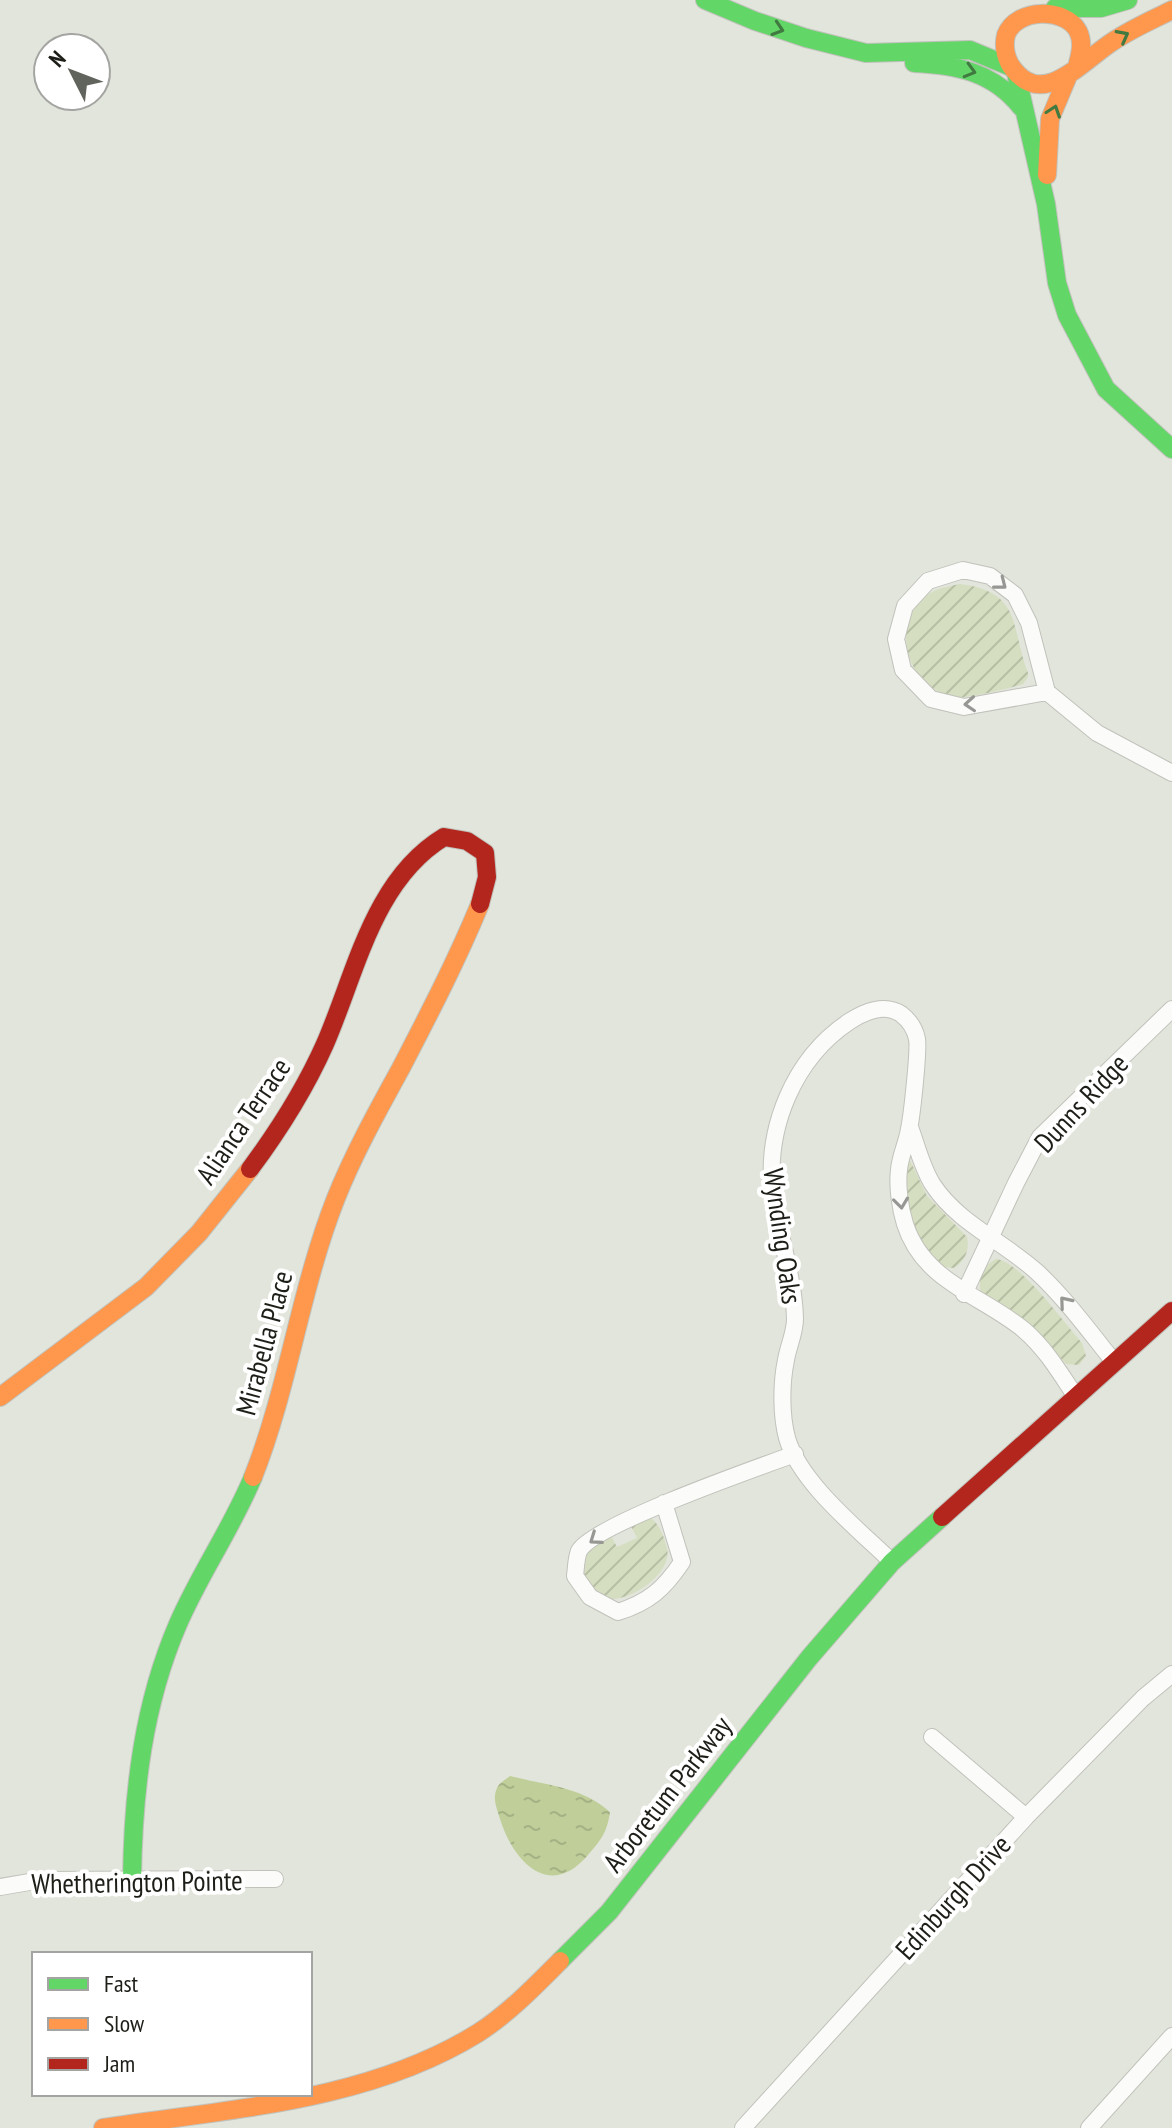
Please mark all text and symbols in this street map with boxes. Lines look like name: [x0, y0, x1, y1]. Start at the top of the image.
one-way arrow: [770, 20, 784, 36]
one-way arrow: [1114, 30, 1129, 45]
north arrow: [32, 32, 112, 112]
text: N: [43, 45, 72, 72]
one-way arrow: [963, 61, 977, 78]
one-way arrow: [1044, 105, 1060, 119]
one-way arrow: [992, 575, 1007, 589]
one-way arrow: [964, 695, 977, 712]
street label: Dunns Ridge: [1025, 1045, 1136, 1160]
street label: Alianca Terrace: [187, 1050, 298, 1191]
street label: Wynding Oaks: [756, 1166, 811, 1306]
one-way arrow: [893, 1197, 910, 1210]
street label: Mirabella Place: [226, 1267, 301, 1419]
one-way arrow: [1060, 1296, 1075, 1311]
one-way arrow: [589, 1529, 603, 1544]
street label: Arboretum Parkway: [594, 1708, 739, 1879]
street label: Edinburgh Drive: [887, 1826, 1018, 1967]
street label: Whetherington Pointe: [31, 1861, 243, 1902]
legend: [32, 1952, 312, 2096]
text: Fast: [104, 1968, 139, 1999]
text: Slow: [104, 2008, 145, 2039]
text: Jam: [103, 2048, 135, 2079]

